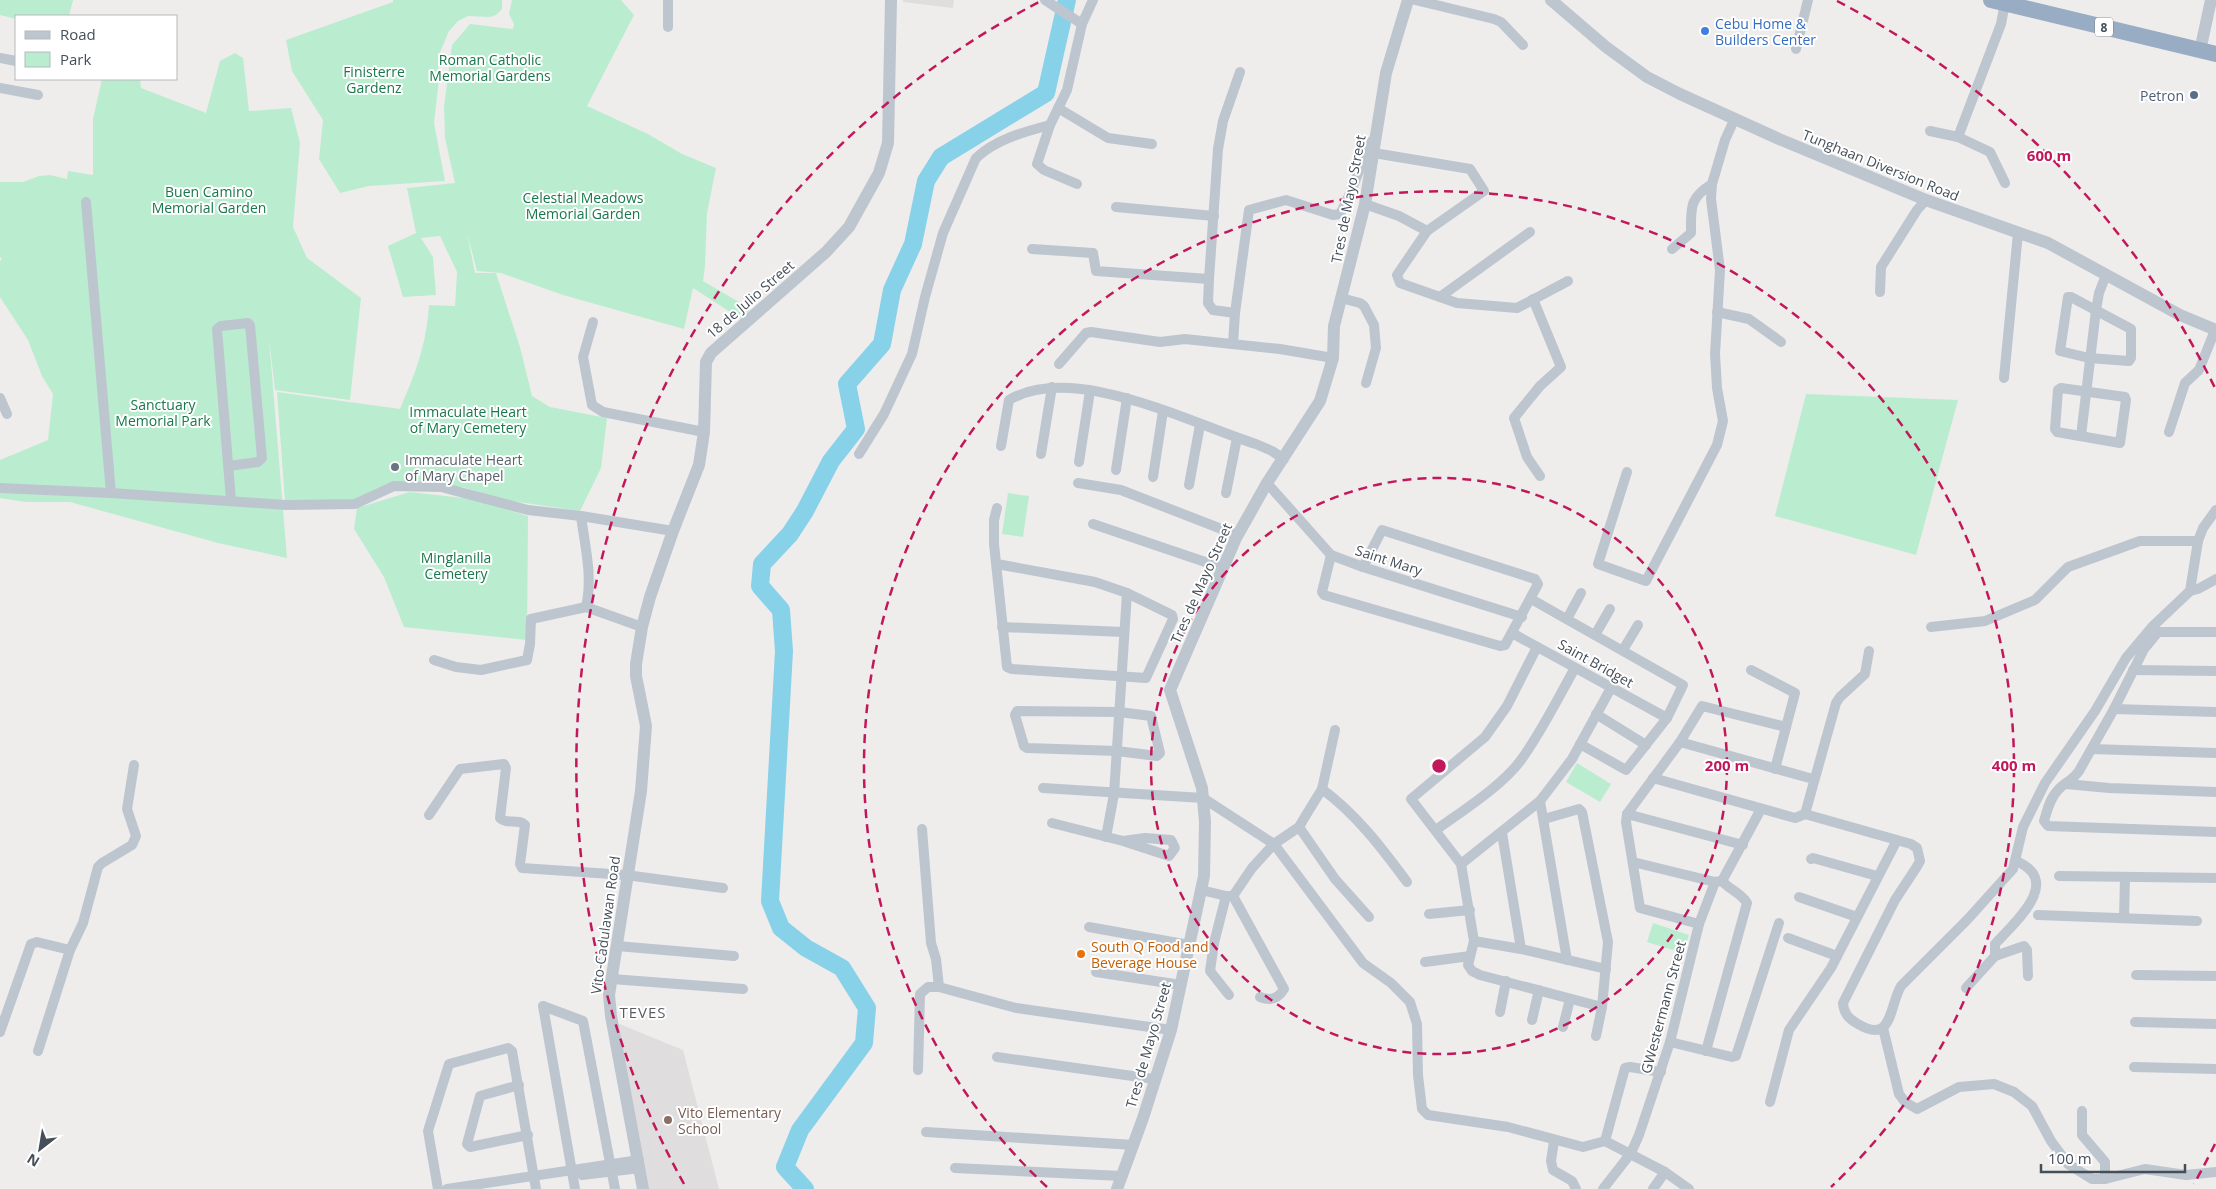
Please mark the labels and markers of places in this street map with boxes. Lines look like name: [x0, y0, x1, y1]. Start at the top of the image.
place label: Cebu Home & Builders Center: [1715, 14, 1816, 49]
marker: Cebu Home & Builders Center: [1699, 25, 1711, 37]
place label: Petron: [2140, 86, 2184, 105]
marker: Petron: [2188, 89, 2200, 101]
place label: Immaculate Heart of Mary Chapel: [405, 450, 522, 485]
marker: Immaculate Heart of Mary Chapel: [389, 461, 401, 473]
centre of rings: [1430, 757, 1448, 775]
place label: South Q Food and Beverage House: [1091, 937, 1209, 972]
marker: South Q Food and Beverage House: [1075, 948, 1087, 960]
place label: Vito Elementary School: [678, 1103, 782, 1138]
marker: Vito Elementary School: [662, 1114, 674, 1126]

